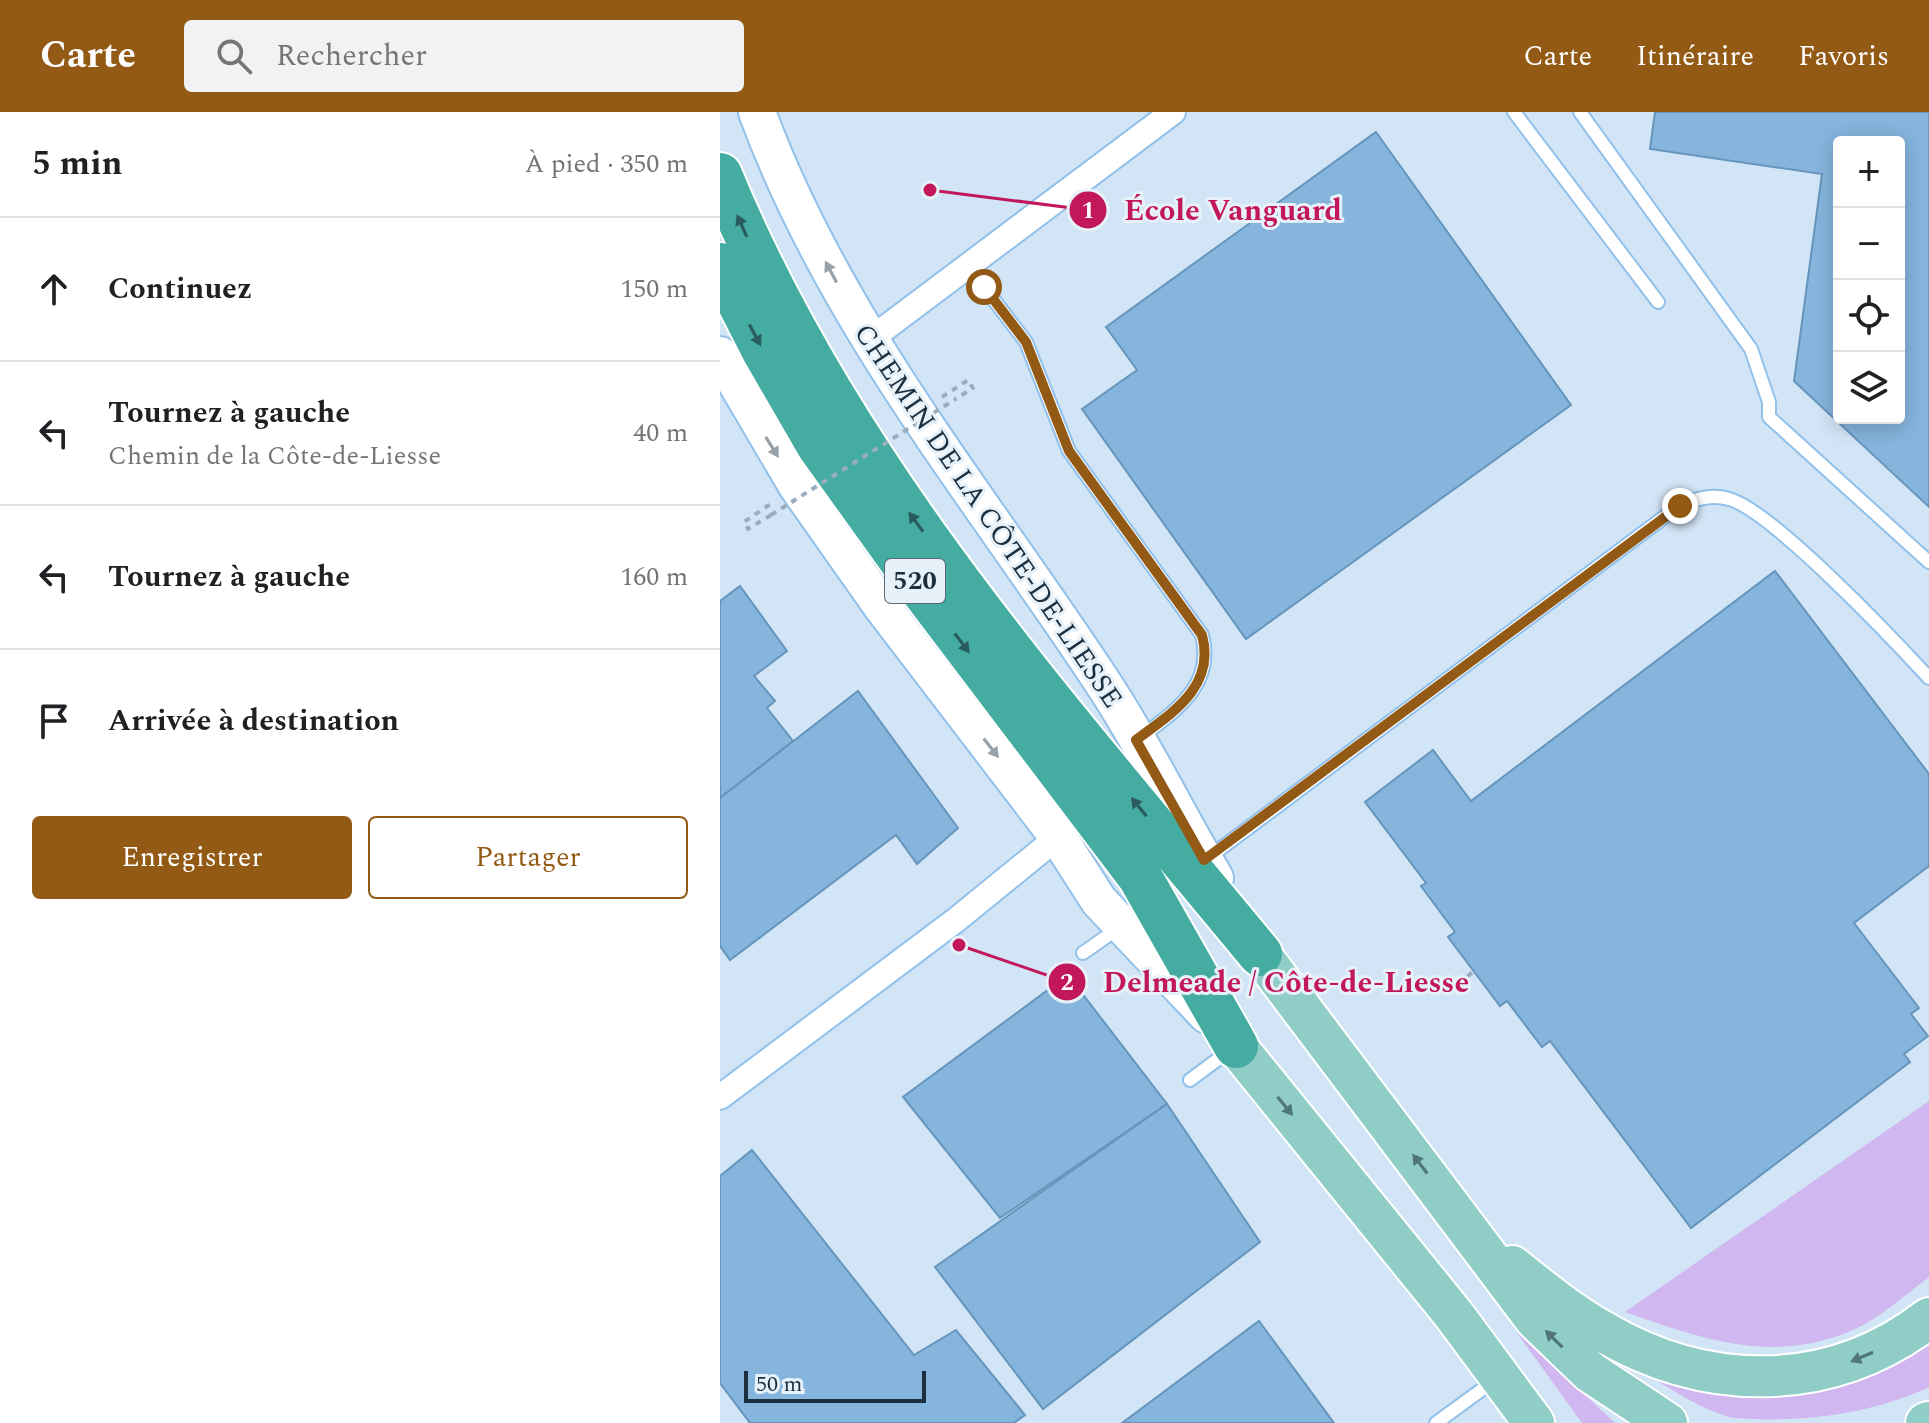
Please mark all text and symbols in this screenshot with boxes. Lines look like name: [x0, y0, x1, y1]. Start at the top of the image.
search box: [184, 20, 744, 92]
text: Carte: [40, 27, 136, 85]
text: Rechercher: [276, 33, 427, 79]
icon: search: [212, 34, 256, 78]
text: Carte: [1524, 35, 1592, 78]
text: Itinéraire: [1636, 35, 1754, 78]
text: Favoris: [1798, 35, 1889, 78]
map controls: [1833, 136, 1905, 424]
button: +: [1833, 136, 1905, 208]
text: 5 min: [32, 138, 122, 190]
text: À pied · 350 m: [525, 144, 688, 184]
callout: École Vanguard: [1068, 183, 1358, 237]
text: École Vanguard: [1124, 188, 1342, 234]
text: 1: [1081, 193, 1095, 229]
button: −: [1833, 208, 1905, 280]
one-way arrow: [735, 214, 749, 237]
one-way arrow: [825, 261, 839, 283]
text: Continuez: [108, 266, 252, 312]
icon: ahead: [32, 267, 76, 311]
text: 150 m: [620, 269, 688, 309]
route start: [966, 269, 1002, 305]
button: locate: [1833, 280, 1905, 352]
street label: CHEMIN DE LA CÔTE-DE-LIESSE: [843, 315, 1133, 717]
one-way arrow: [748, 324, 762, 346]
button: layers: [1833, 352, 1905, 424]
text: Tournez à gauche: [108, 390, 350, 436]
icon: left: [32, 411, 76, 455]
text: 40 m: [633, 413, 688, 453]
text: Chemin de la Côte-de-Liesse: [108, 436, 441, 476]
one-way arrow: [765, 436, 779, 458]
route end: [1662, 488, 1698, 524]
one-way arrow: [909, 511, 924, 532]
text: Tournez à gauche: [108, 554, 350, 600]
icon: left: [32, 555, 76, 599]
text: 160 m: [620, 557, 688, 597]
road number: 520: [885, 559, 945, 603]
one-way arrow: [954, 633, 970, 653]
text: Arrivée à destination: [108, 698, 399, 744]
icon: arrive: [32, 699, 76, 743]
one-way arrow: [983, 738, 999, 758]
one-way arrow: [1131, 797, 1148, 817]
button: Enregistrer: [32, 816, 352, 899]
button: Partager: [368, 816, 688, 899]
callout: Delmeade / Côte-de-Liesse: [1047, 955, 1485, 1009]
text: Delmeade / Côte-de-Liesse: [1103, 960, 1469, 1006]
text: 2: [1060, 965, 1074, 1001]
one-way arrow: [1276, 1096, 1293, 1116]
one-way arrow: [1413, 1154, 1429, 1174]
one-way arrow: [1545, 1330, 1564, 1349]
one-way arrow: [1850, 1351, 1874, 1364]
scale bar: [744, 1367, 926, 1403]
text: 50 m: [756, 1368, 802, 1401]

